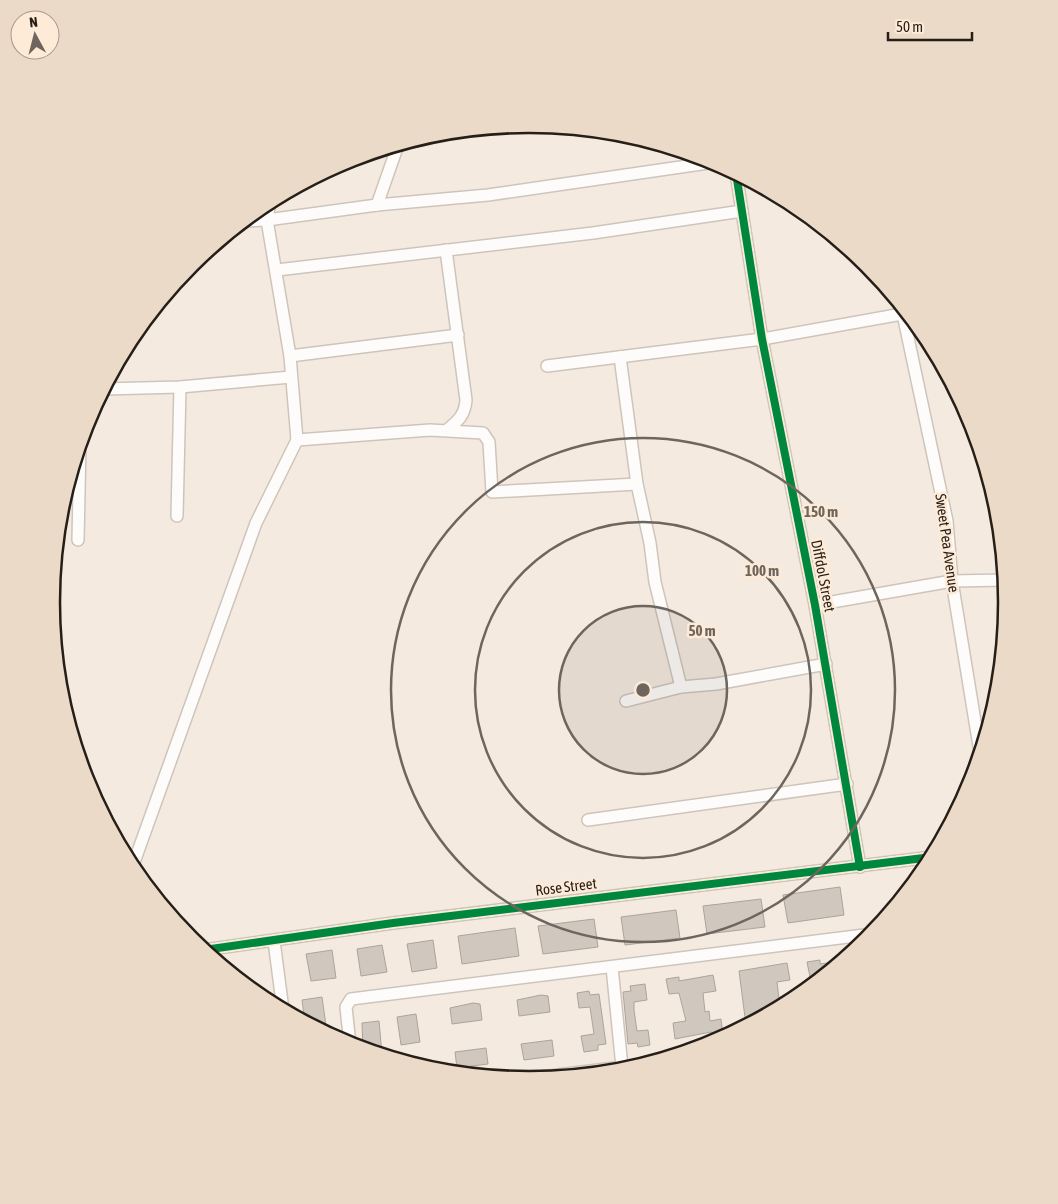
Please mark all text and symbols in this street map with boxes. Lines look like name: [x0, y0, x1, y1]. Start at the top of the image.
north arrow: [10, 10, 60, 60]
scale bar: [888, 10, 972, 42]
text: N: [28, 14, 38, 31]
text: 50 m: [896, 18, 923, 35]
street label: Sweet Pea Avenue: [932, 493, 963, 594]
text: 150 m: [804, 503, 838, 520]
street label: Diffdol Street: [808, 538, 839, 613]
text: 100 m: [745, 562, 779, 579]
text: 50 m: [689, 622, 716, 639]
centre of rings: [634, 681, 652, 699]
street label: Rose Street: [534, 874, 598, 899]

